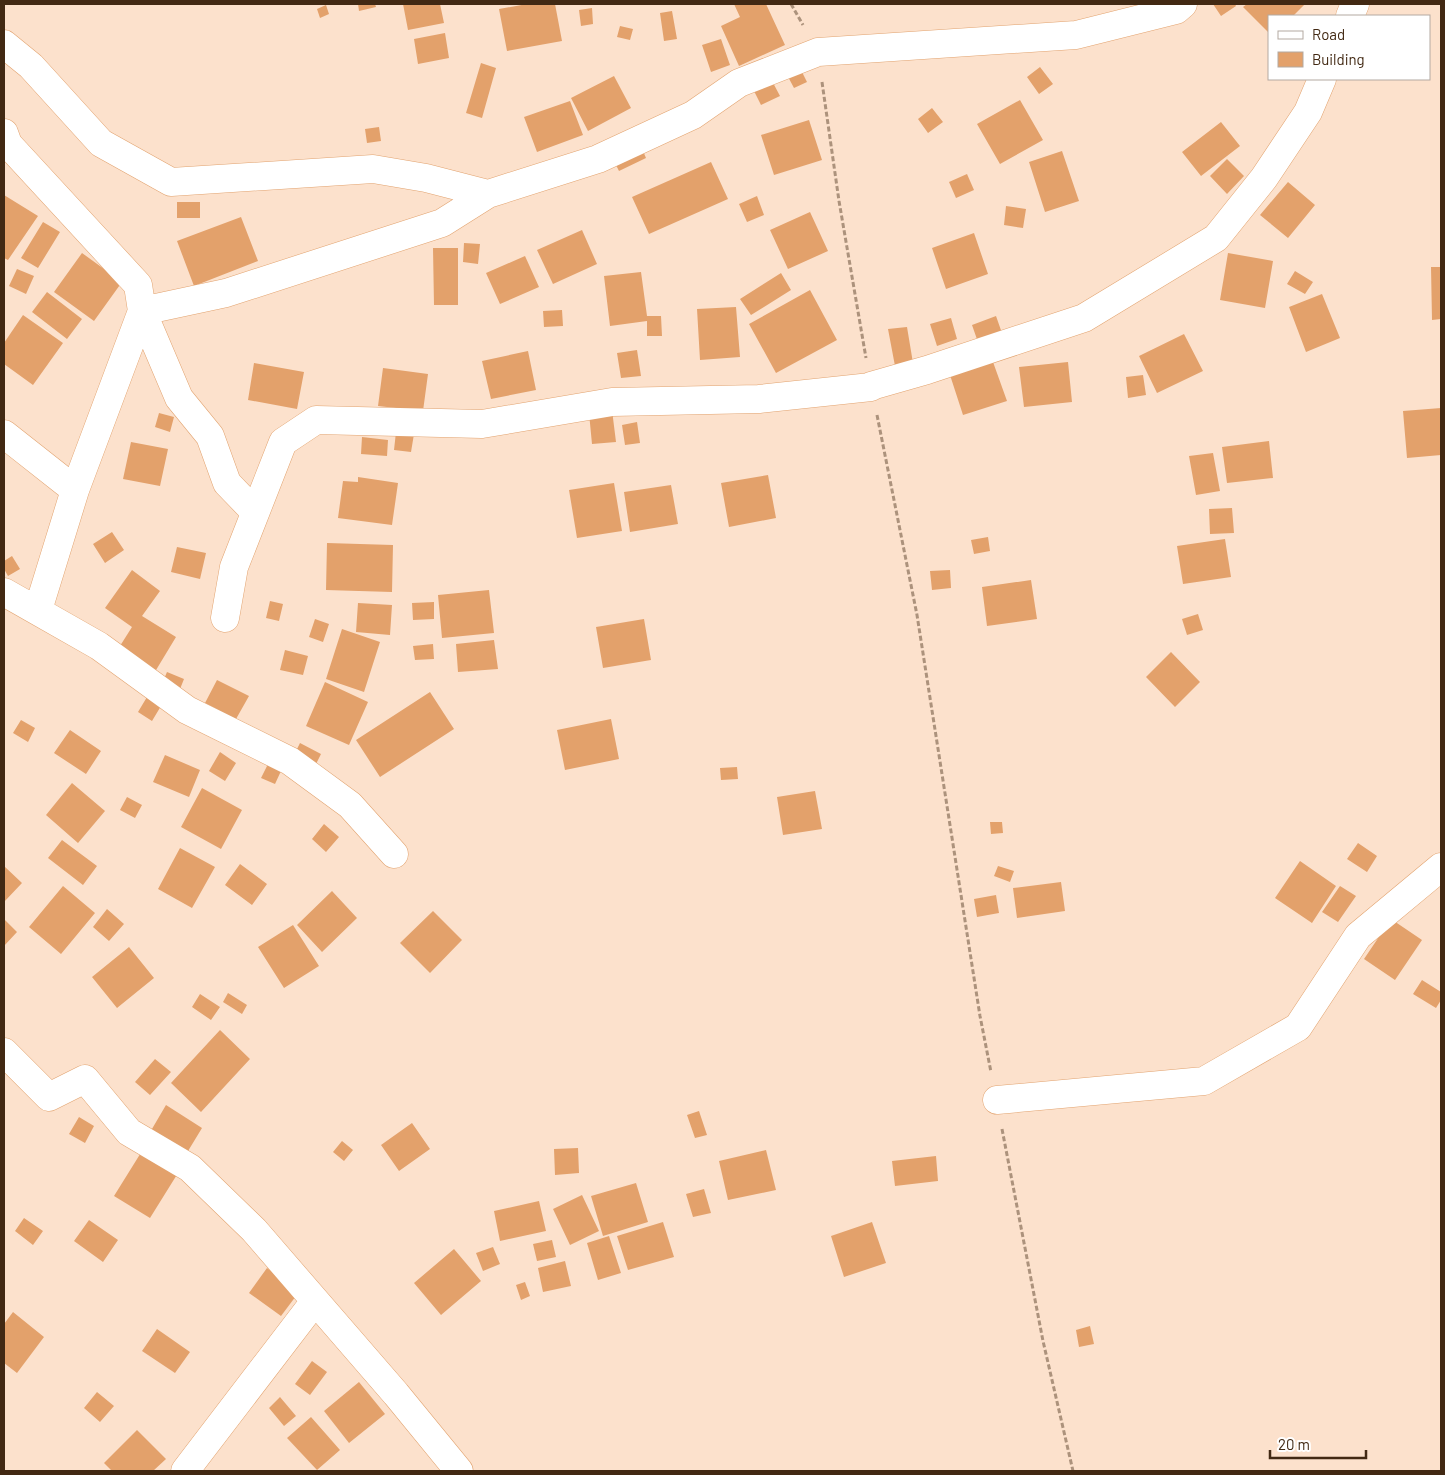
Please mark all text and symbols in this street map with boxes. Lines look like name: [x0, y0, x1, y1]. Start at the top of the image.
legend: [1268, 15, 1430, 80]
text: Road: [1312, 25, 1345, 43]
text: Building: [1312, 50, 1365, 68]
scale bar: [1270, 1428, 1366, 1460]
text: 20 m: [1278, 1435, 1310, 1453]

